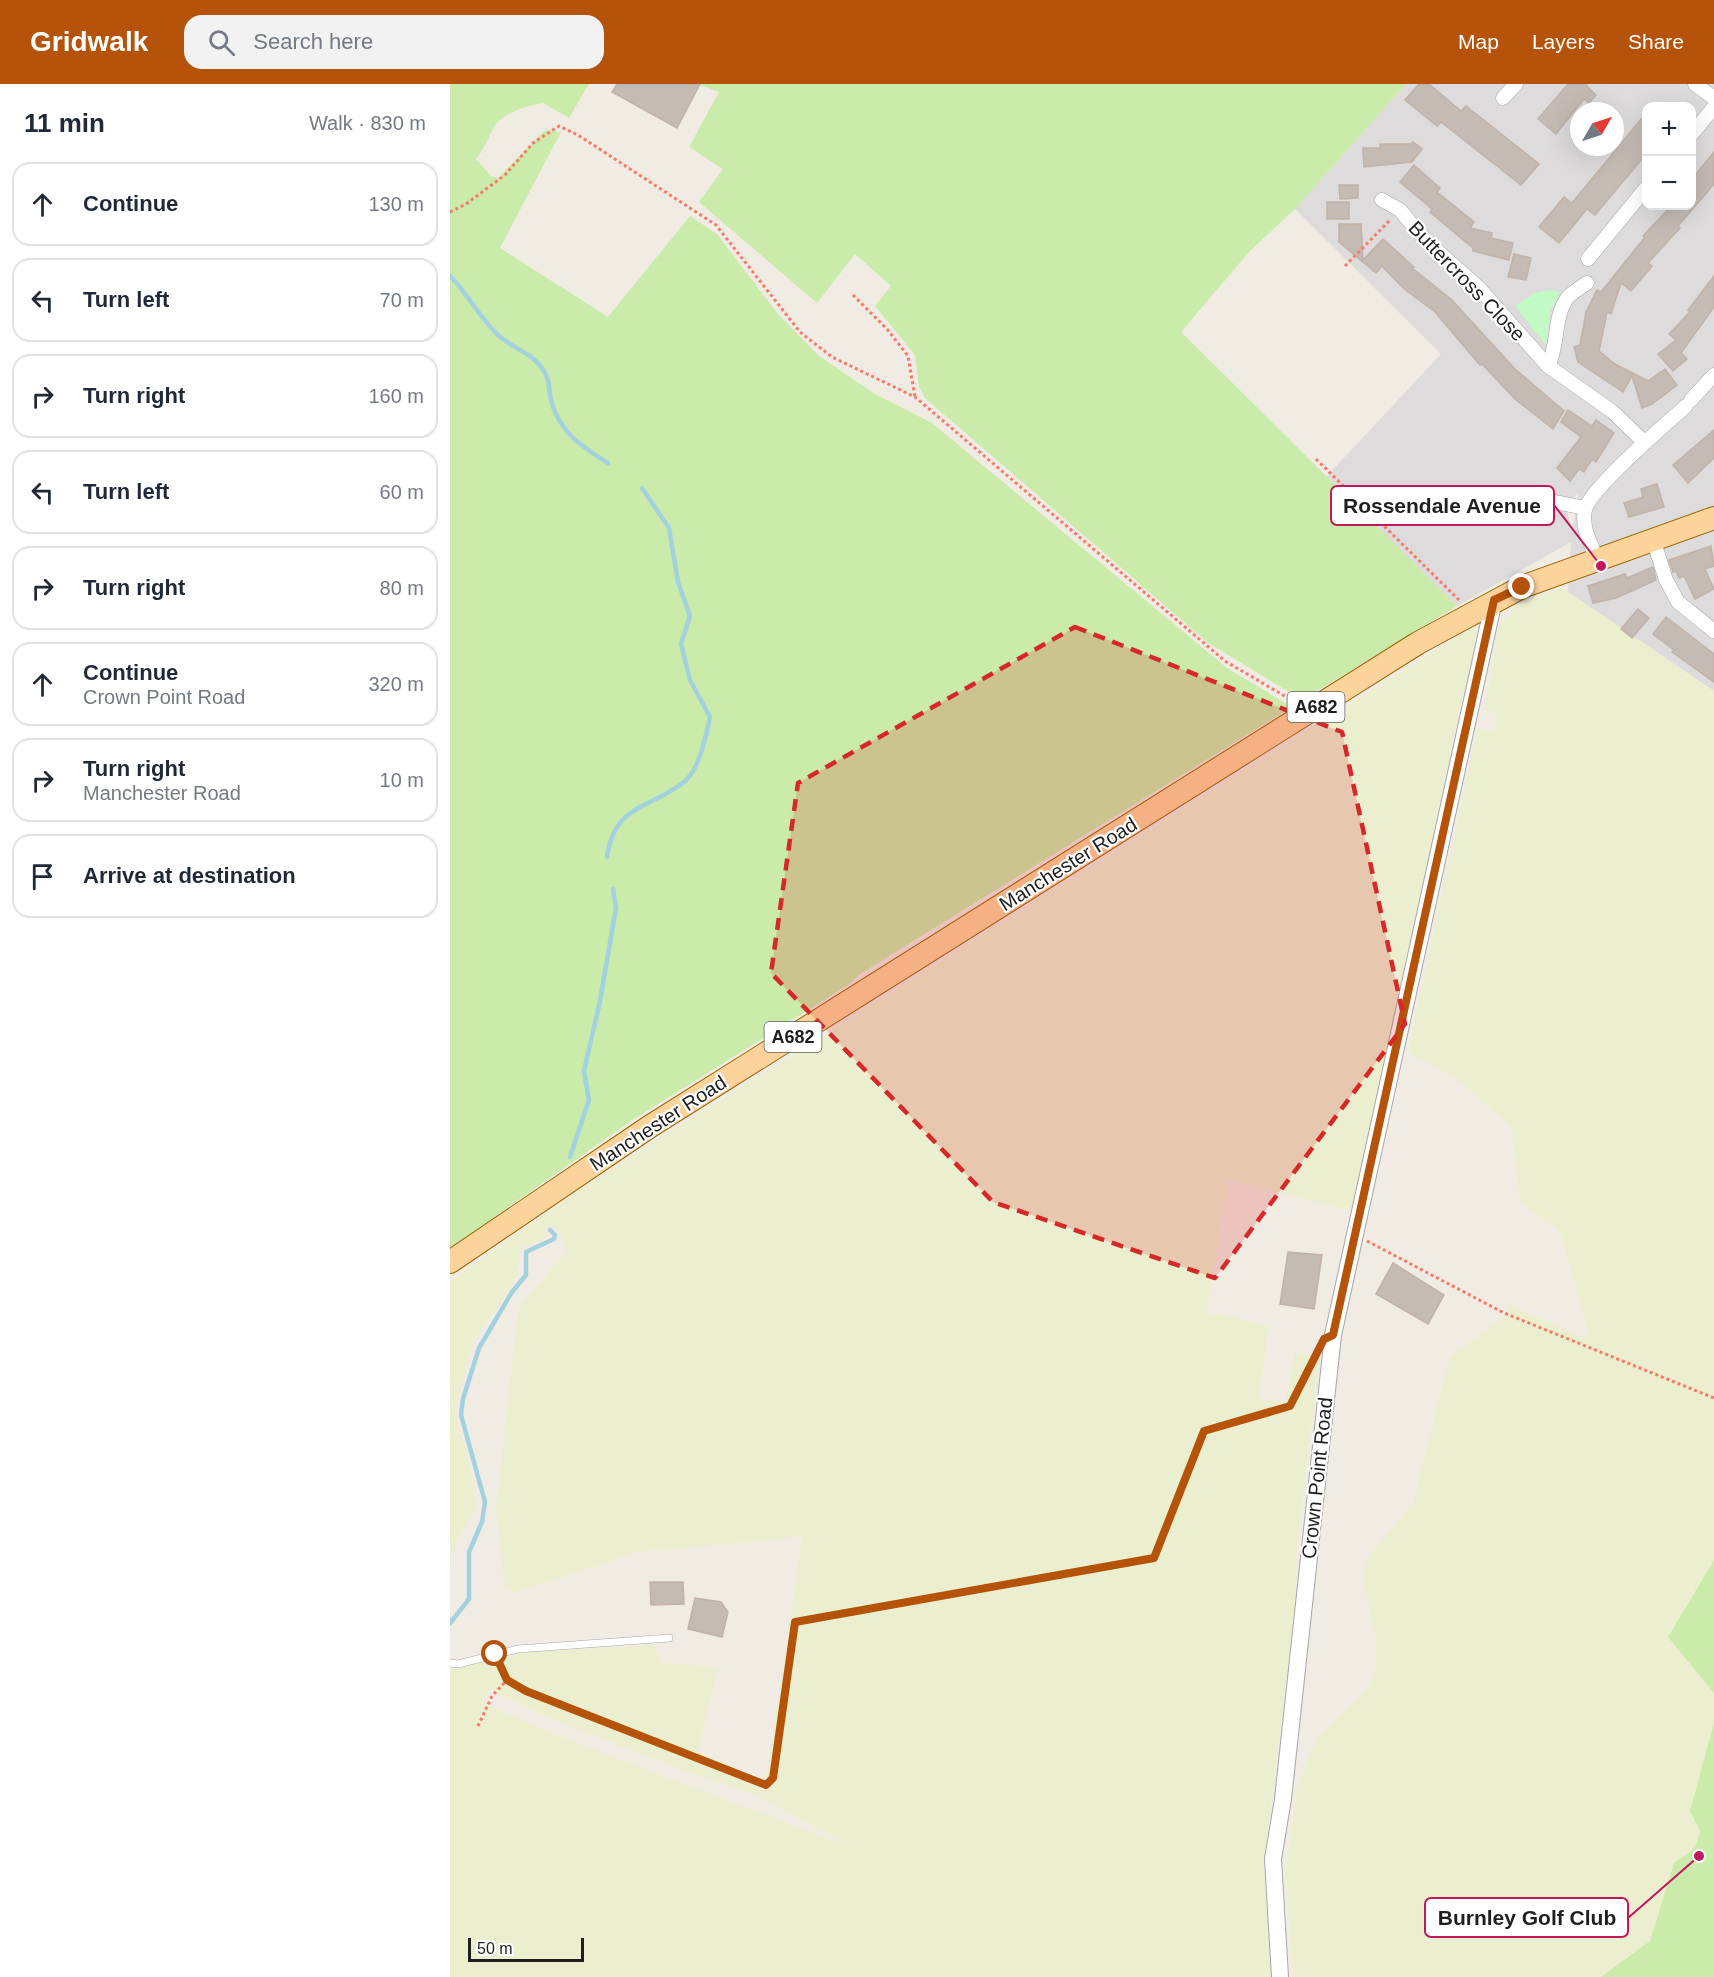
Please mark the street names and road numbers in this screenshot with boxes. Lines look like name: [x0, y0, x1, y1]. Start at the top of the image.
street label: Buttercross Close: [1404, 217, 1530, 345]
road number: A682: [1288, 692, 1344, 722]
street label: Manchester Road: [995, 813, 1141, 915]
road number: A682: [764, 1022, 822, 1052]
street label: Manchester Road: [586, 1071, 730, 1175]
street label: Crown Point Road: [1298, 1396, 1336, 1560]

